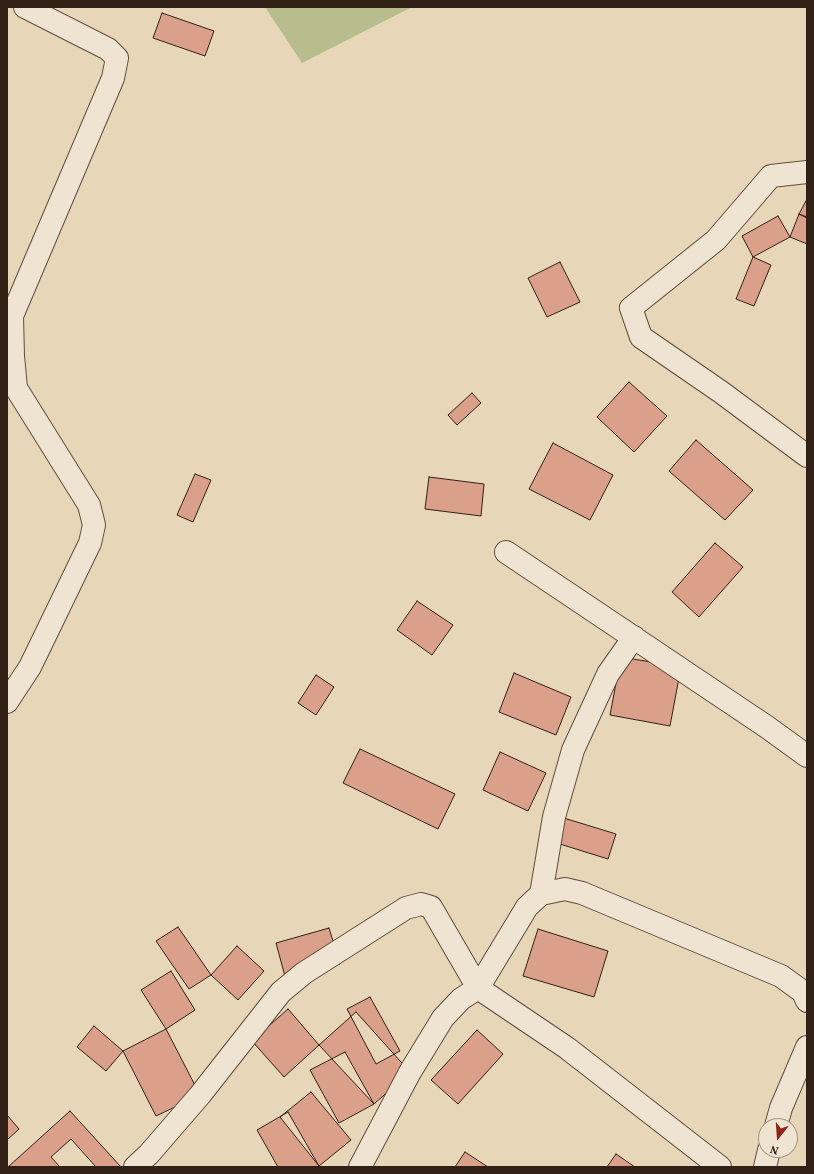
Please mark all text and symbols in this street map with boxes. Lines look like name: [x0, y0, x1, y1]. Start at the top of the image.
north arrow: [758, 1118, 798, 1158]
text: N: [769, 1141, 781, 1157]

